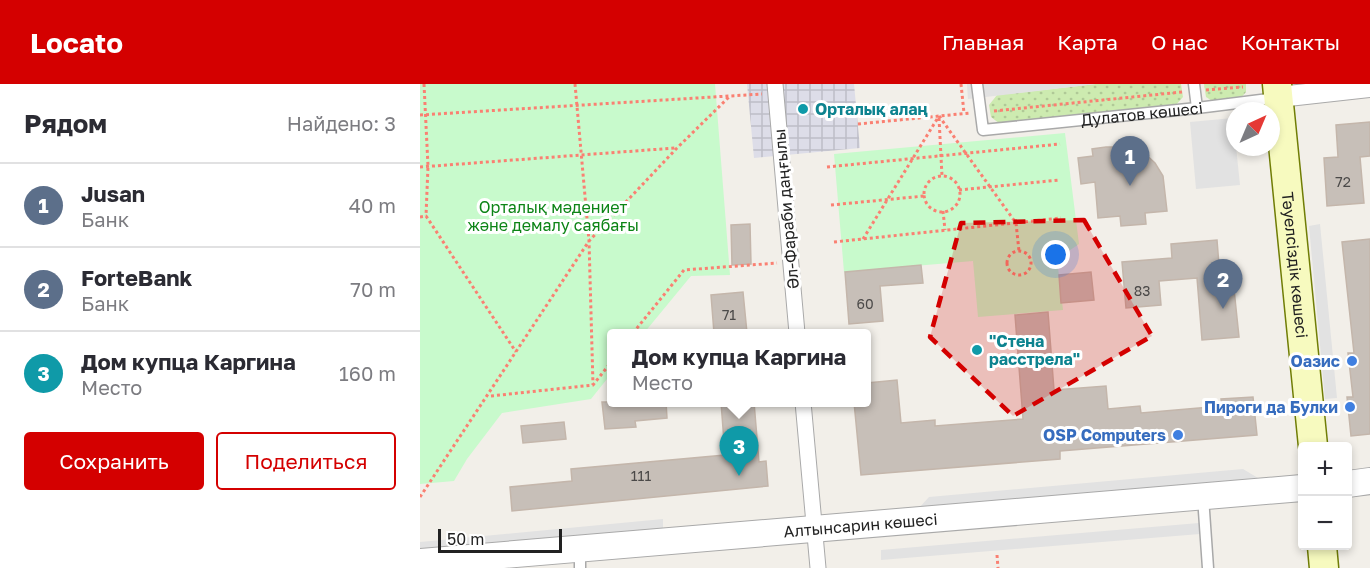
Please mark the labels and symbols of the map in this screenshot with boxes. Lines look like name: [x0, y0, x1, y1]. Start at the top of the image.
street label: Дулатов көшесі: [1080, 97, 1204, 130]
place label: Орталық алаң: [815, 99, 928, 119]
marker: Орталық алаң: [796, 102, 810, 116]
north arrow: [1226, 102, 1280, 156]
street label: Әл-Фараби даңғылы: [769, 128, 803, 290]
pin: 1: [1110, 136, 1150, 186]
house number: 72: [1335, 173, 1351, 190]
street label: Тәуелсіздік көшесі: [1278, 191, 1312, 339]
park label: Орталық мәдениет және демалу саябағы: [467, 197, 639, 235]
your location: [1041, 240, 1070, 269]
pin: 2: [1204, 260, 1242, 309]
house number: 83: [1134, 282, 1150, 299]
house number: 60: [856, 295, 874, 312]
house number: 71: [722, 306, 736, 323]
place label: "Стена расстрела": [989, 331, 1080, 369]
marker: "Стена расстрела": [970, 343, 984, 357]
place label: Оазис: [1291, 351, 1340, 371]
marker: Оазис: [1345, 354, 1359, 368]
place label: Пироги да Булки: [1204, 397, 1338, 417]
marker: Пироги да Булки: [1343, 400, 1357, 414]
place label: OSP Computers: [1043, 425, 1166, 445]
pin: 3: [720, 426, 758, 476]
marker: OSP Computers: [1171, 428, 1185, 442]
house number: 111: [631, 467, 651, 484]
street label: Алтынсарин көшесі: [783, 509, 938, 541]
scale bar: [438, 526, 562, 554]

